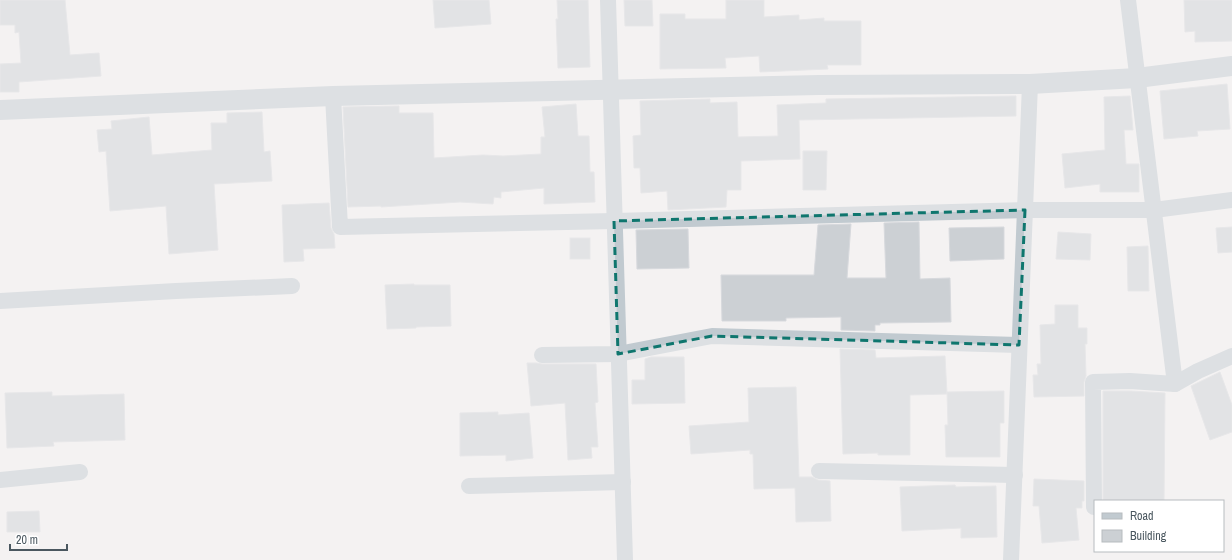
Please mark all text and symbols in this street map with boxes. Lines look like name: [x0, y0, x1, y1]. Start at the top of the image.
legend: [1094, 500, 1224, 552]
text: Road: [1130, 508, 1154, 524]
scale bar: [10, 526, 67, 552]
text: Building: [1130, 528, 1167, 544]
text: 20 m: [16, 532, 38, 548]

